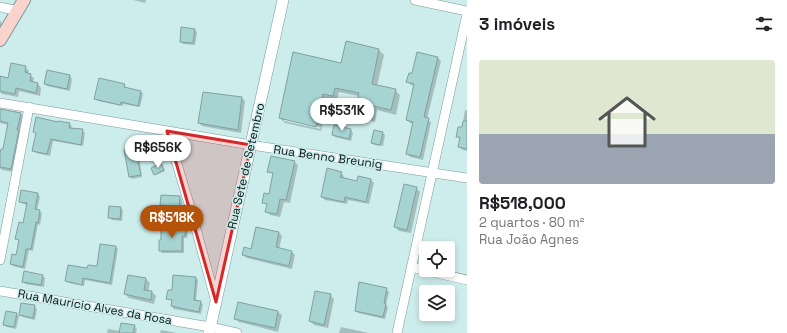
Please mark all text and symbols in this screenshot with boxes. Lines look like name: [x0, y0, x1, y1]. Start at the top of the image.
text: 3 imóveis: [479, 13, 555, 35]
icon: filters: [753, 13, 775, 35]
icon: home: [591, 86, 663, 158]
pin: R$531K: [309, 98, 375, 132]
street label: Rua Sete de Setembro: [224, 101, 268, 231]
text: R$531K: [319, 102, 365, 119]
pin: R$656K: [125, 135, 191, 169]
text: R$656K: [134, 139, 182, 156]
street label: Rua Benno Breunig: [272, 141, 384, 173]
text: R$518,000: [479, 192, 566, 214]
pin: R$518K: [139, 205, 205, 239]
text: R$518K: [149, 209, 195, 226]
text: 2 quartos · 80 m²: [479, 214, 584, 231]
text: Rua João Agnes: [479, 231, 579, 248]
map controls: [419, 241, 455, 321]
button: locate: [419, 241, 455, 277]
button: layers: [419, 285, 455, 321]
street label: Rua Maurício Alves da Rosa: [17, 286, 174, 328]

